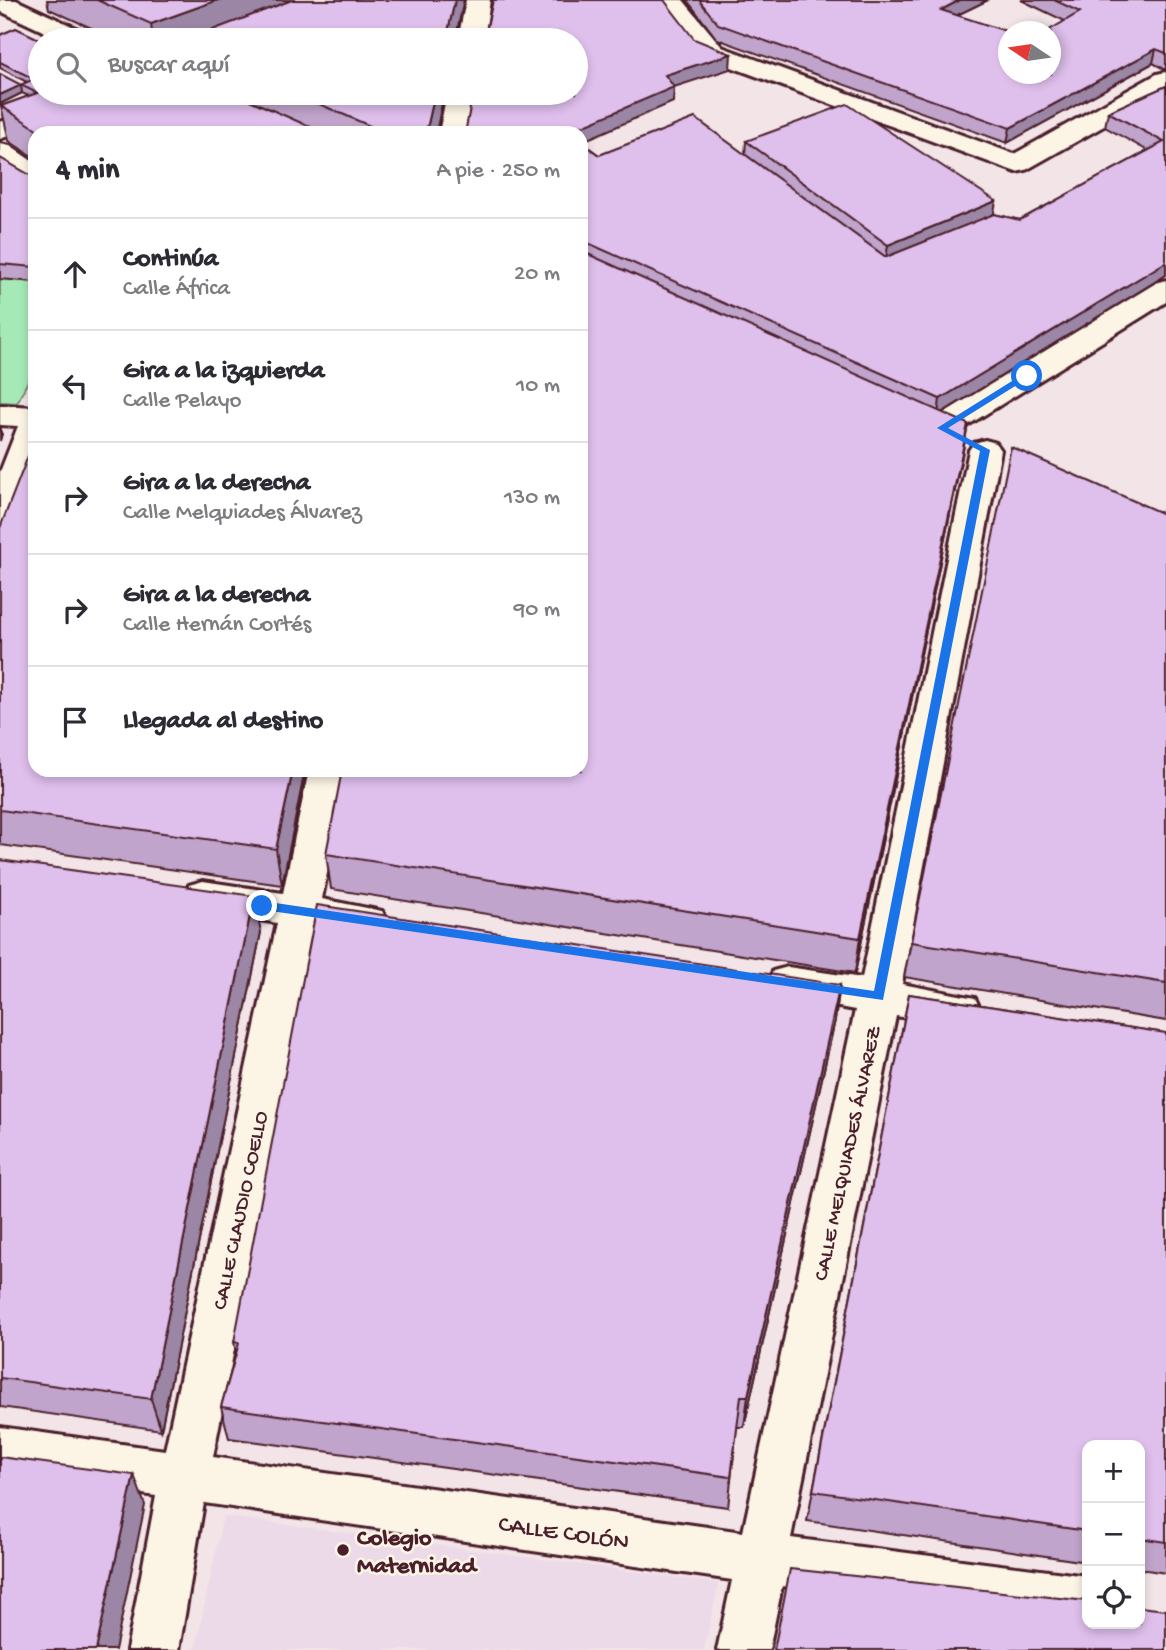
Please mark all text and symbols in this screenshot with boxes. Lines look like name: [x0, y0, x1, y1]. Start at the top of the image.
north arrow: [998, 21, 1061, 84]
search box: [28, 28, 588, 105]
icon: search: [52, 48, 90, 86]
text: Buscar aquí: [108, 51, 230, 82]
text: 4 min: [56, 154, 119, 189]
text: A pie · 250 m: [436, 158, 560, 185]
text: Continúa: [123, 245, 218, 276]
icon: ahead: [56, 255, 94, 293]
text: 20 m: [514, 261, 560, 288]
text: Calle África: [123, 276, 230, 303]
text: Gira a la izquierda: [123, 357, 325, 388]
route start: [1011, 360, 1042, 391]
icon: left: [56, 367, 94, 405]
text: 10 m: [516, 373, 560, 400]
text: Calle Pelayo: [123, 388, 241, 415]
text: Gira a la derecha: [123, 469, 310, 500]
icon: right: [56, 479, 94, 517]
text: 130 m: [504, 485, 560, 512]
text: Calle Melquiades Álvarez: [123, 500, 362, 527]
text: Gira a la derecha: [123, 581, 310, 612]
icon: right: [56, 591, 94, 629]
text: 90 m: [514, 597, 560, 624]
text: Calle Hernán Cortés: [123, 612, 311, 639]
icon: arrive: [56, 703, 94, 741]
text: Llegada al destino: [123, 707, 323, 738]
route end: [246, 890, 277, 921]
street label: CALLE MELQUIADES ÁLVAREZ: [809, 1024, 889, 1283]
street label: CALLE CLAUDIO COELLO: [209, 1109, 276, 1312]
map controls: [1082, 1440, 1145, 1629]
button: +: [1082, 1440, 1145, 1503]
button: −: [1082, 1503, 1145, 1566]
street label: CALLE COLÓN: [496, 1511, 631, 1558]
place label: Colegio Maternidad: [357, 1525, 479, 1582]
marker: Colegio Maternidad: [335, 1542, 351, 1558]
button: locate: [1082, 1566, 1145, 1629]

